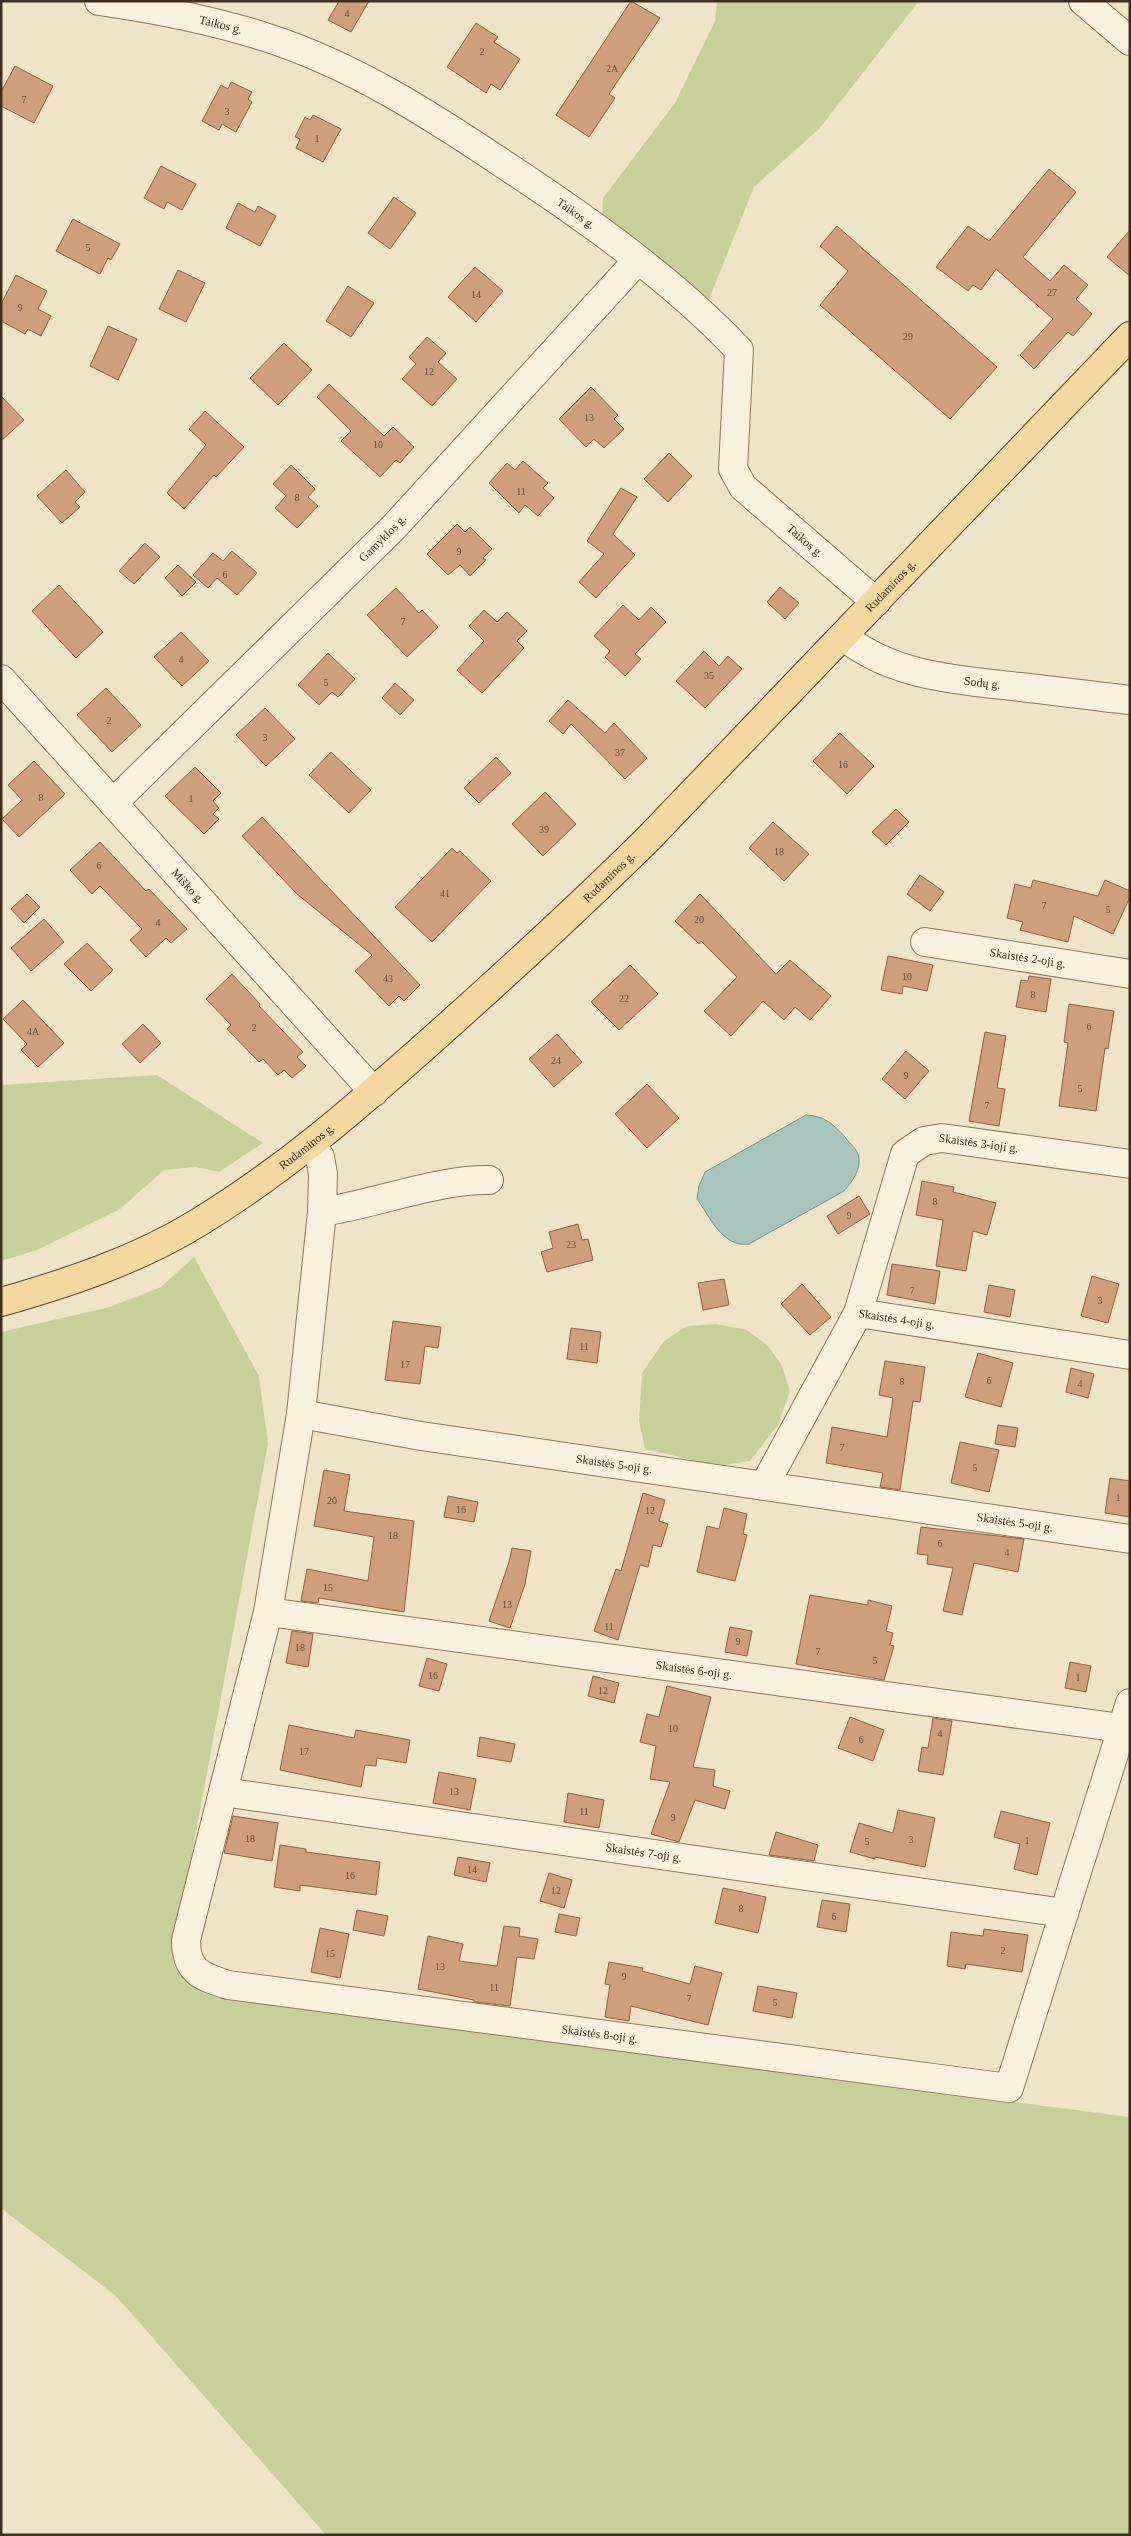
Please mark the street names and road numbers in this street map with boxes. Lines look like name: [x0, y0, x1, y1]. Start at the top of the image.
street label: Taikos g.: [198, 12, 244, 37]
street label: Taikos g.: [554, 195, 598, 232]
street label: Gamyklos g.: [356, 511, 409, 565]
street label: Taikos g.: [784, 521, 826, 560]
street label: Rudaminos g.: [862, 557, 919, 615]
street label: Sodų g.: [963, 674, 1001, 692]
street label: Rudaminos g.: [580, 849, 638, 905]
street label: Miško g.: [169, 866, 208, 907]
street label: Skaistės 2-oji g.: [989, 945, 1067, 971]
street label: Rudaminos g.: [276, 1120, 337, 1172]
street label: Skaistės 3-ioji g.: [938, 1131, 1019, 1156]
street label: Skaistės 4-oji g.: [858, 1306, 936, 1332]
street label: Skaistės 5-oji g.: [575, 1452, 653, 1477]
street label: Skaistės 5-oji g.: [976, 1510, 1054, 1535]
street label: Skaistės 6-oji g.: [655, 1658, 733, 1682]
street label: Skaistės 7-oji g.: [605, 1840, 683, 1865]
street label: Skaistės 8-oji g.: [561, 2022, 639, 2046]

